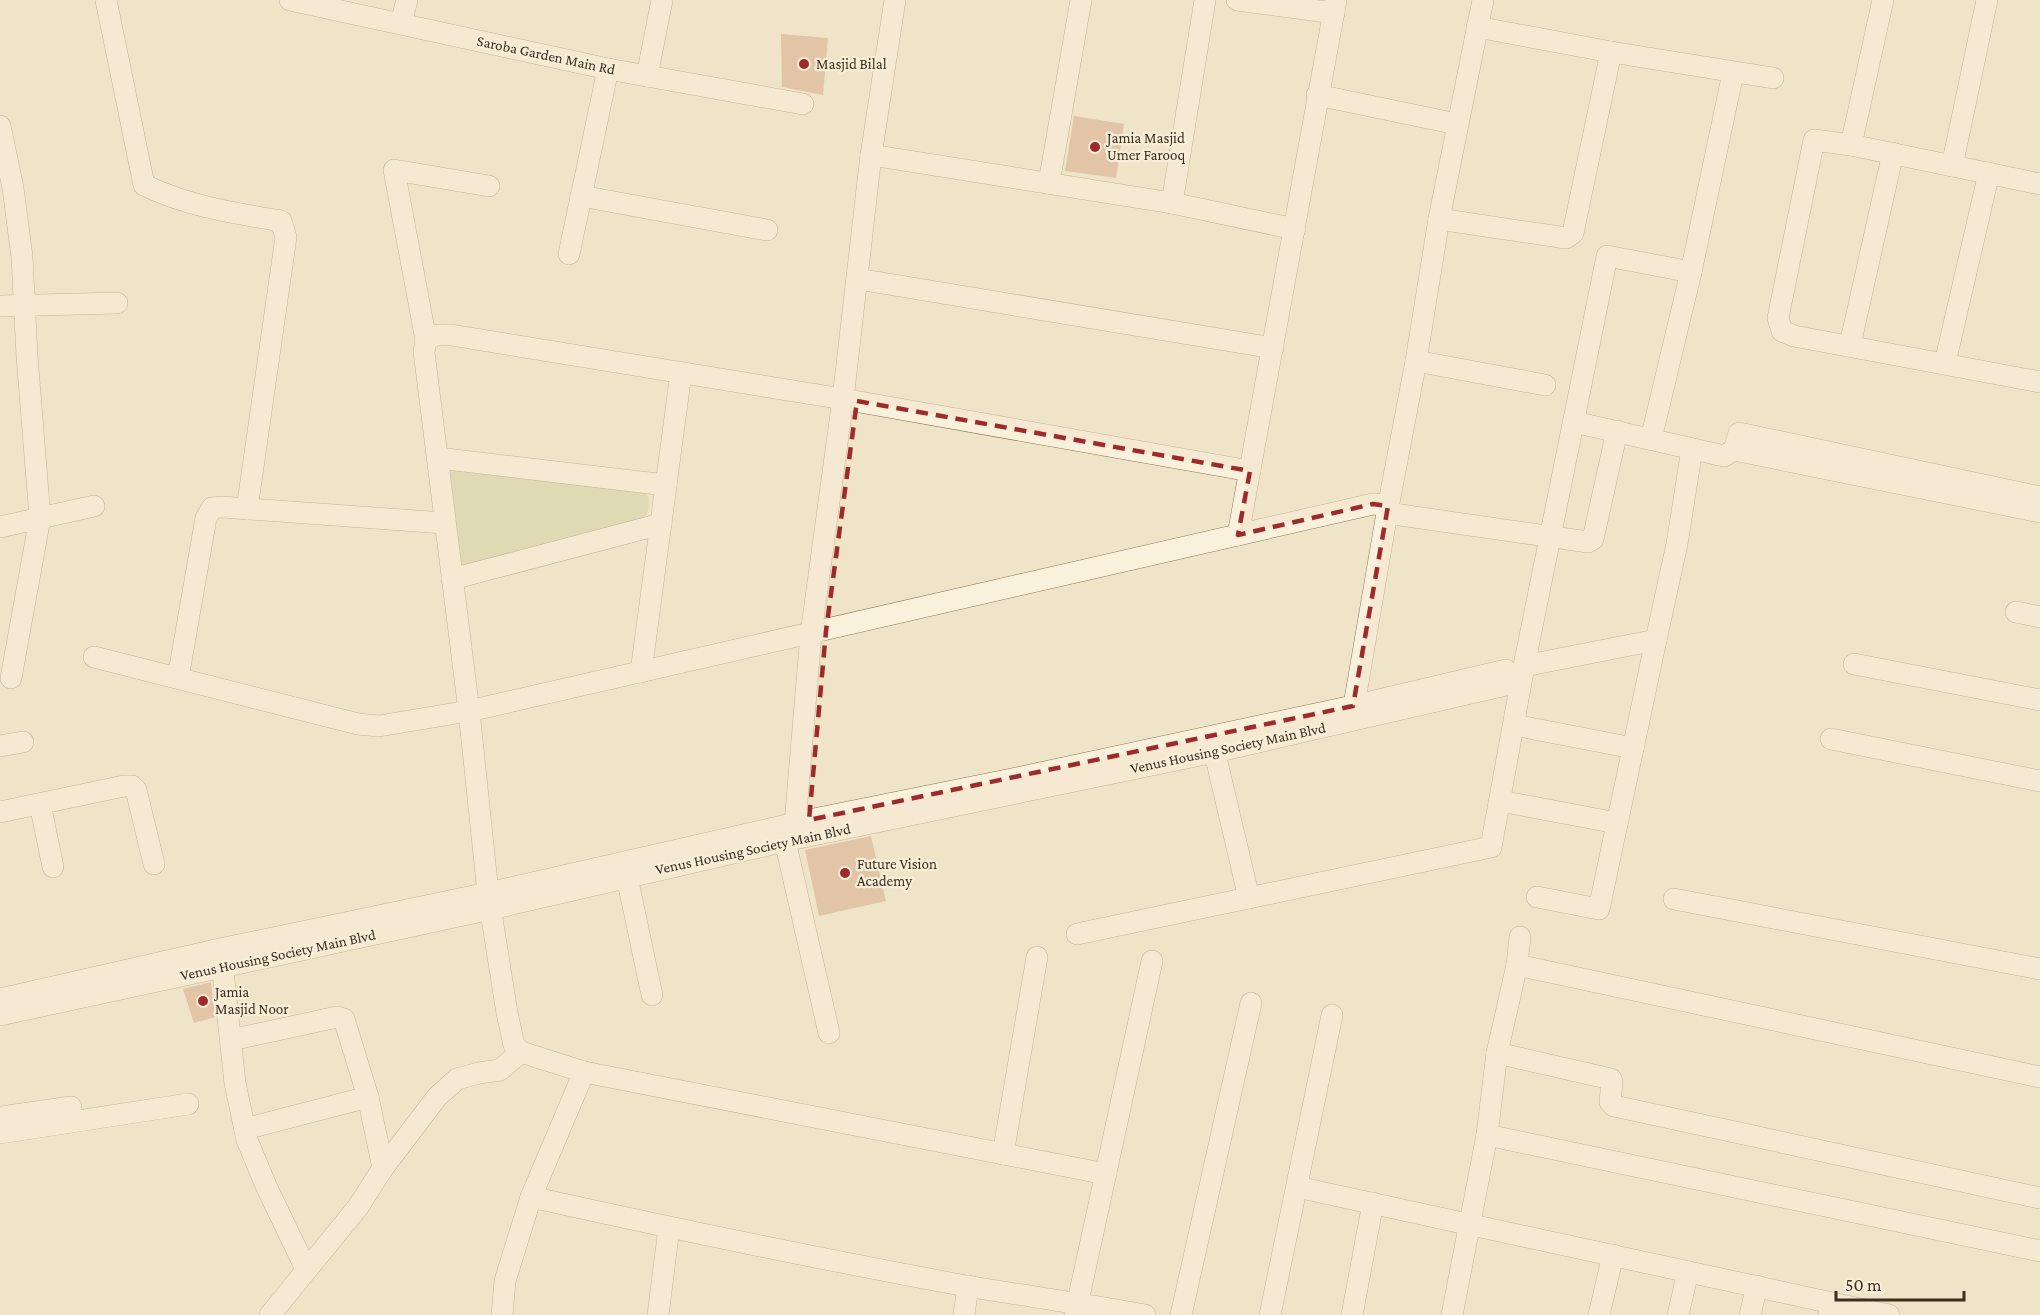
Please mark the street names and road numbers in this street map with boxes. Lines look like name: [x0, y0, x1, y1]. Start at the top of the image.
street label: Saroba Garden Main Rd: [475, 33, 617, 77]
street label: Venus Housing Society Main Blvd: [1129, 719, 1327, 778]
street label: Venus Housing Society Main Blvd: [654, 820, 852, 879]
street label: Venus Housing Society Main Blvd: [179, 926, 377, 985]

